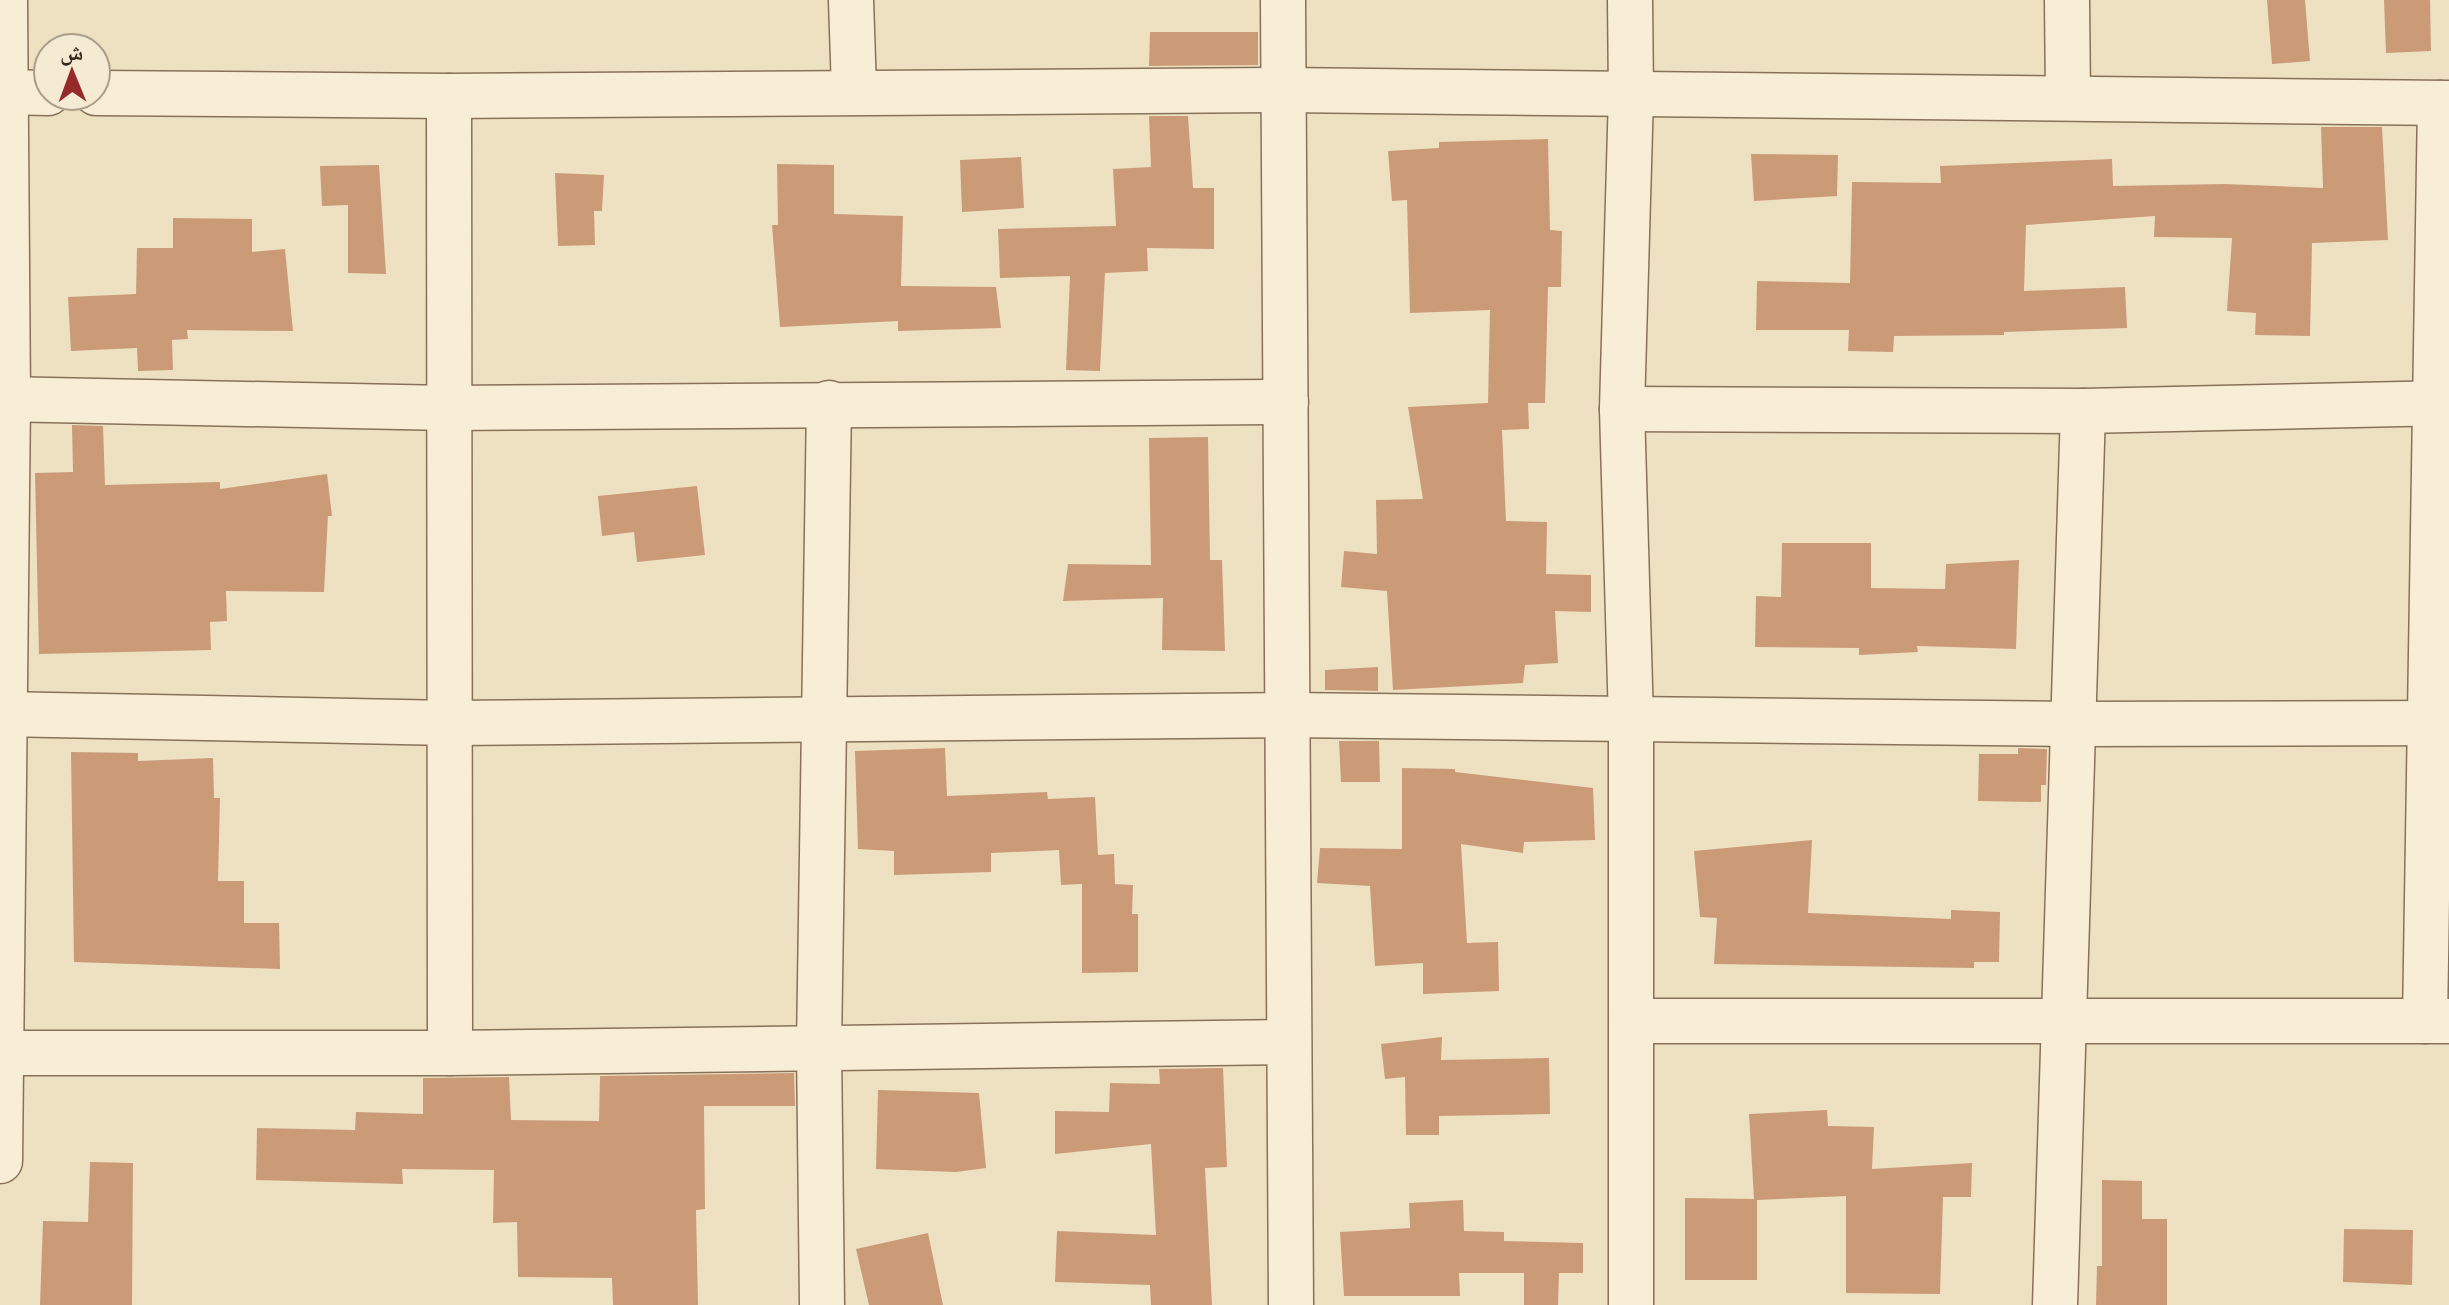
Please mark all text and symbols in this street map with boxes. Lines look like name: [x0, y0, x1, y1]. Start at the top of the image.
north arrow: [32, 32, 112, 112]
text: ش: [60, 39, 84, 66]

